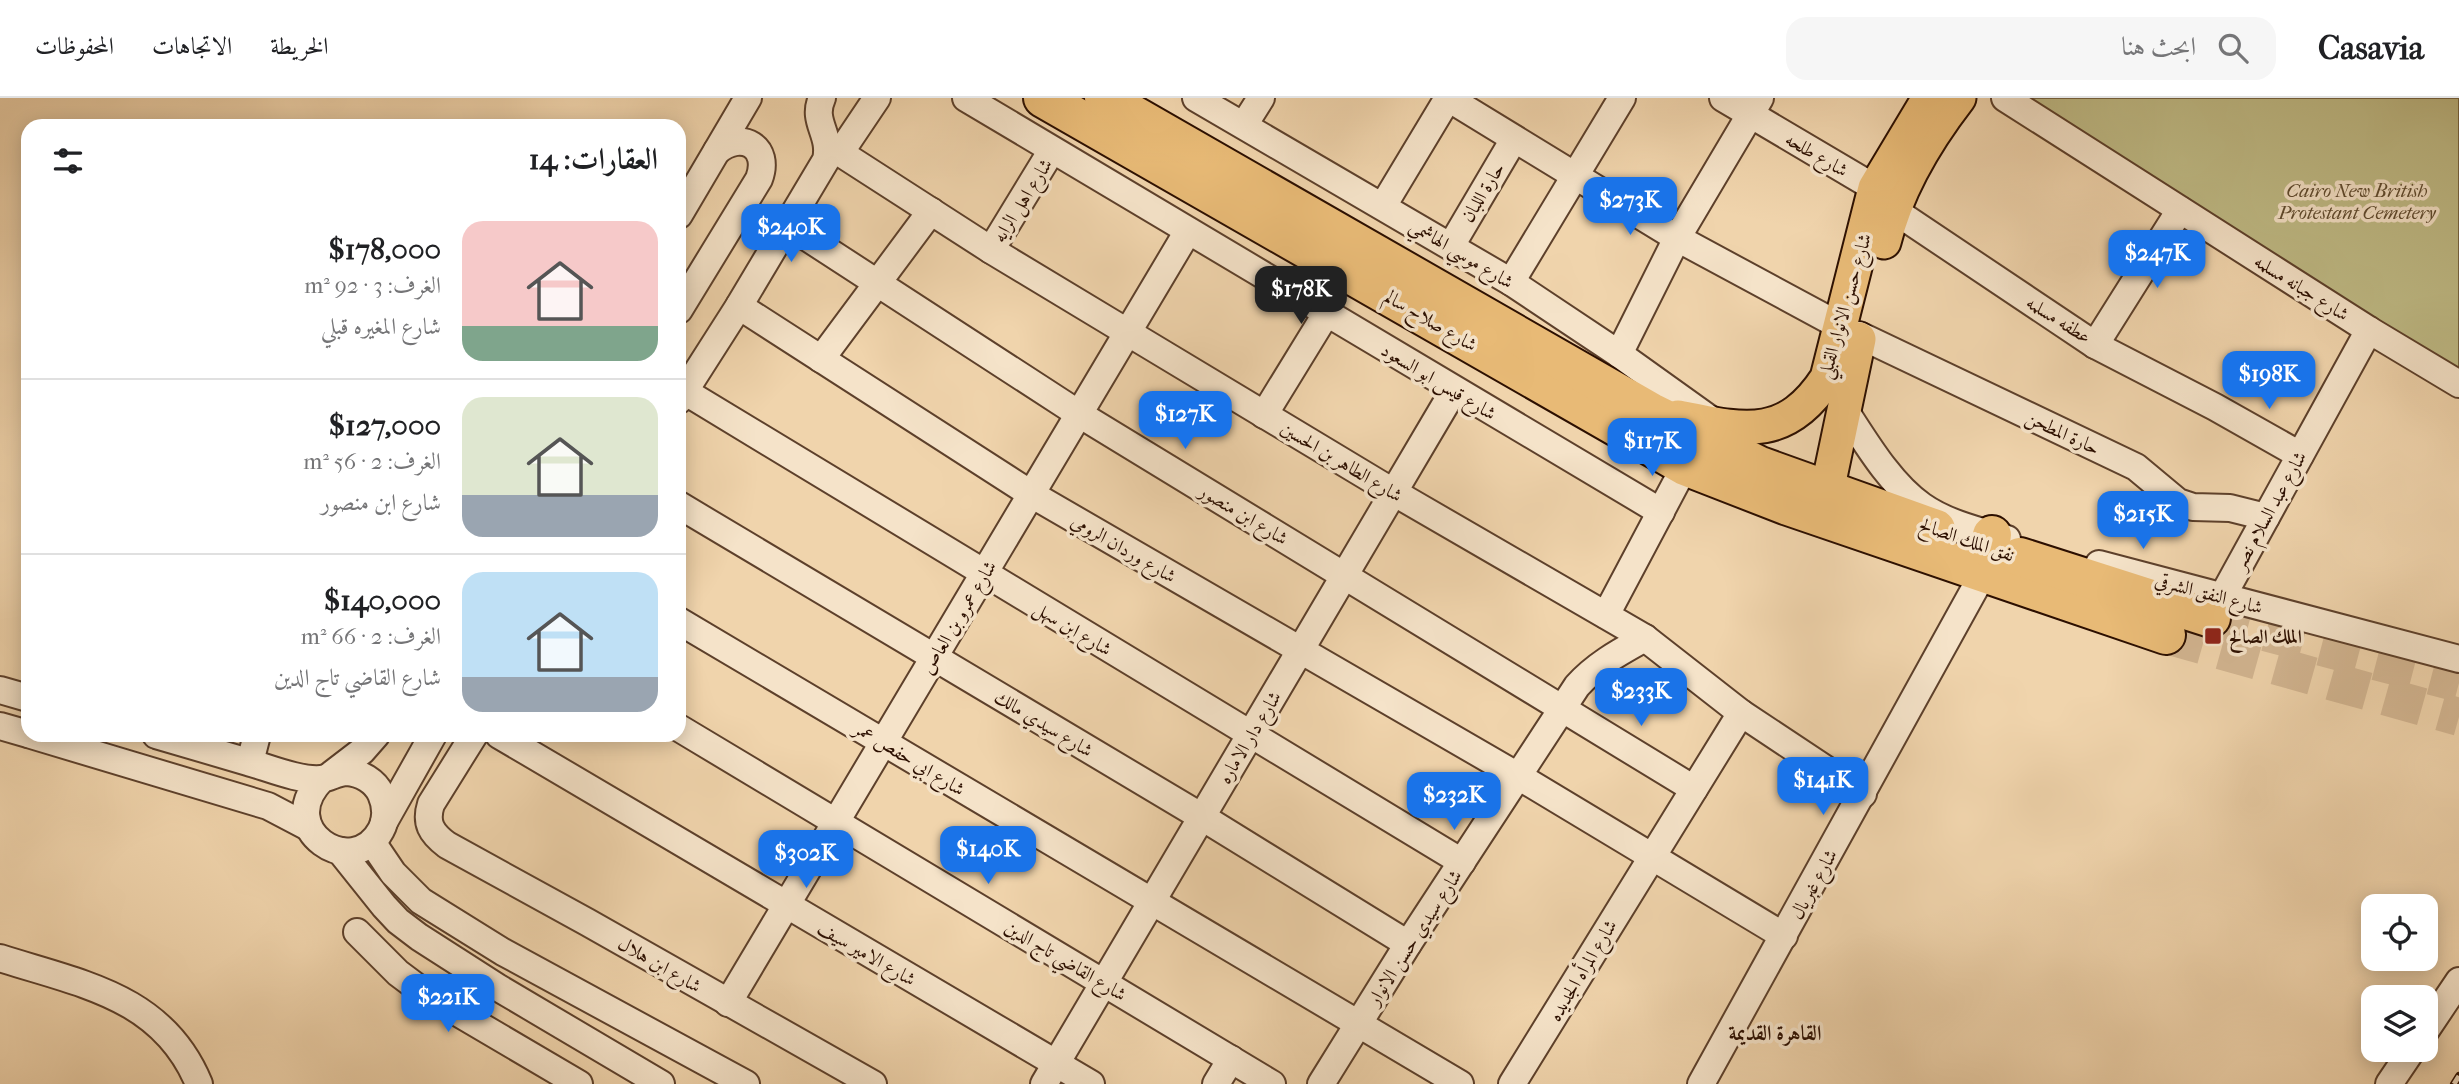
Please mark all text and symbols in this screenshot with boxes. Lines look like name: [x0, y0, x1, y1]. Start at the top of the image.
search box: [1786, 17, 2276, 80]
icon: search: [2214, 29, 2252, 67]
text: Casavia: [2318, 29, 2424, 68]
text: ابحث هنا: [2121, 31, 2196, 62]
text: المحفوظات: [35, 32, 114, 60]
text: الاتجاهات: [152, 32, 232, 60]
text: الخريطة: [270, 32, 329, 60]
street label: شارع طلحه: [1779, 128, 1852, 185]
icon: filters: [49, 142, 87, 180]
text: العقارات: 14: [529, 142, 658, 177]
street label: شارع اهل الرايه: [988, 155, 1061, 249]
street label: حارة اللبان: [1457, 159, 1509, 226]
pin: $273K: [1581, 178, 1679, 237]
park label: Cairo New British Protestant Cemetery: [2277, 180, 2437, 224]
text: $273K: [1599, 186, 1661, 213]
pin: $240K: [742, 204, 840, 264]
text: $240K: [757, 213, 825, 240]
street label: شارع موسي الهاشمي: [1402, 214, 1517, 299]
pin: $247K: [2108, 230, 2206, 290]
street label: شارع حسن الانوار القبلي: [1814, 231, 1883, 383]
text: $178,000: [328, 232, 441, 267]
text: $247K: [2124, 239, 2190, 266]
icon: home: [518, 249, 602, 333]
street label: شارع جبانه مسلمه: [2248, 250, 2353, 329]
pin: $178K: [1252, 266, 1350, 326]
text: الغرف: 3 · 92 m²: [304, 272, 441, 299]
text: $178K: [1271, 275, 1331, 302]
street label: شارع صلاح سالم: [1377, 285, 1481, 361]
street label: عطفه مسلمه: [2022, 291, 2095, 348]
text: شارع المغيره قبلي: [321, 313, 441, 340]
street label: شارع قيس ابو السعود: [1375, 339, 1500, 428]
pin: $198K: [2220, 352, 2318, 411]
text: $198K: [2238, 360, 2300, 387]
pin: $127K: [1136, 392, 1234, 451]
text: $127K: [1155, 400, 1215, 427]
street label: حارة المطحن: [2021, 406, 2103, 461]
text: $127,000: [329, 408, 441, 443]
street label: شارع الطاهر بن الحسين: [1275, 417, 1406, 510]
pin: $117K: [1603, 418, 1701, 478]
icon: home: [518, 425, 602, 509]
text: $117K: [1624, 427, 1680, 454]
text: الغرف: 2 · 56 m²: [303, 448, 441, 475]
street label: شارع عبد السلام نصر: [2227, 448, 2316, 578]
street label: شارع ابن منصور: [1191, 479, 1292, 553]
text: شارع ابن منصور: [321, 489, 441, 516]
pin: $215K: [2094, 491, 2192, 551]
text: $215K: [2113, 500, 2173, 527]
street label: شارع وردان الرومي: [1065, 510, 1180, 591]
street label: نفق الملك الصالح: [1915, 513, 2017, 571]
street label: شارع عمرو بن العاص: [916, 557, 1005, 680]
street label: شارع النفق الشرقي: [2151, 569, 2265, 623]
text: $140,000: [324, 583, 441, 618]
street label: شارع ابن سهل: [1027, 597, 1115, 664]
icon: home: [518, 600, 602, 684]
text: الغرف: 2 · 66 m²: [301, 623, 441, 650]
marker: الملك الصالح: [2203, 626, 2223, 646]
place label: الملك الصالح: [2229, 626, 2302, 653]
text: شارع القاضي تاج الدين: [274, 664, 441, 691]
pin: $233K: [1592, 668, 1690, 728]
text: $233K: [1611, 677, 1671, 704]
street label: شارع سيدي مالك: [988, 686, 1097, 765]
street label: شارع دار الاماره: [1214, 687, 1290, 790]
street label: شارع ابي حفص عمر: [846, 716, 969, 804]
pin: $141K: [1774, 758, 1872, 817]
text: $141K: [1793, 766, 1853, 793]
pin: $232K: [1405, 772, 1503, 832]
text: $232K: [1423, 781, 1485, 808]
pin: $140K: [939, 826, 1037, 886]
pin: $302K: [757, 830, 855, 890]
text: $140K: [956, 835, 1020, 862]
text: $302K: [774, 839, 838, 866]
street label: شارع غبريال: [1786, 846, 1846, 925]
street label: شارع سيدي حسن الانوار: [1362, 866, 1470, 1013]
map controls: [2361, 894, 2438, 1062]
button: locate: [2361, 894, 2438, 971]
street label: شارع المرأه الجديده: [1542, 915, 1625, 1027]
street label: شارع القاضي تاج الدين: [997, 916, 1130, 1011]
street label: شارع الامير سيف: [811, 917, 920, 994]
street label: شارع ابن هلال: [612, 932, 705, 1001]
pin: $221K: [399, 974, 497, 1034]
text: $221K: [417, 983, 479, 1010]
button: layers: [2361, 985, 2438, 1062]
district label: القاهرة القديمة: [1728, 1021, 1822, 1047]

